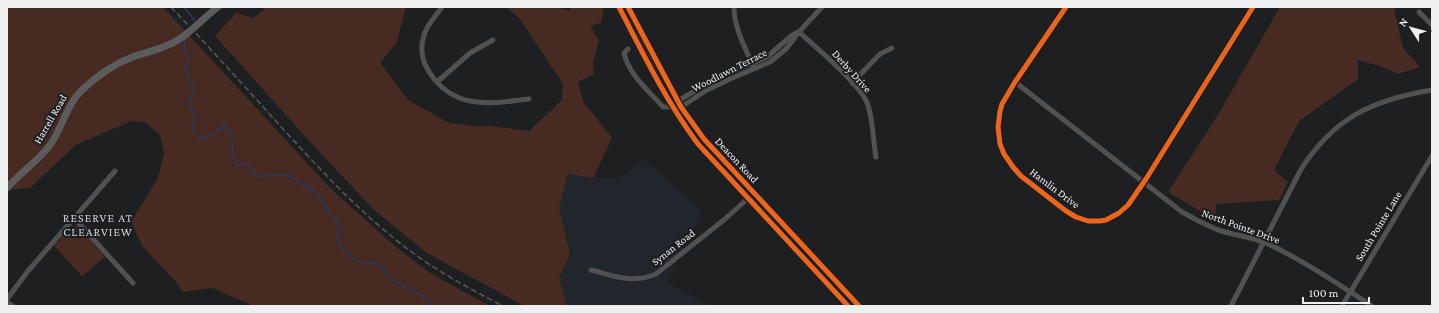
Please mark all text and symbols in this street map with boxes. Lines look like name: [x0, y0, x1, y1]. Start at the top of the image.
north arrow: [1391, 8, 1431, 48]
text: N: [1396, 15, 1410, 29]
street label: Woodlawn Terrace: [689, 46, 769, 94]
street label: Derby Drive: [829, 47, 874, 95]
street label: Harrell Road: [31, 92, 69, 146]
street label: Deacon Road: [713, 135, 761, 185]
street label: Hamlin Drive: [1028, 166, 1082, 211]
street label: South Pointe Lane: [1352, 189, 1404, 263]
street label: North Pointe Drive: [1200, 206, 1282, 246]
district label: RESERVE AT CLEARVIEW: [63, 211, 133, 239]
street label: Synan Road: [649, 226, 698, 268]
scale bar: [1303, 279, 1369, 305]
text: 100 m: [1309, 286, 1339, 300]

